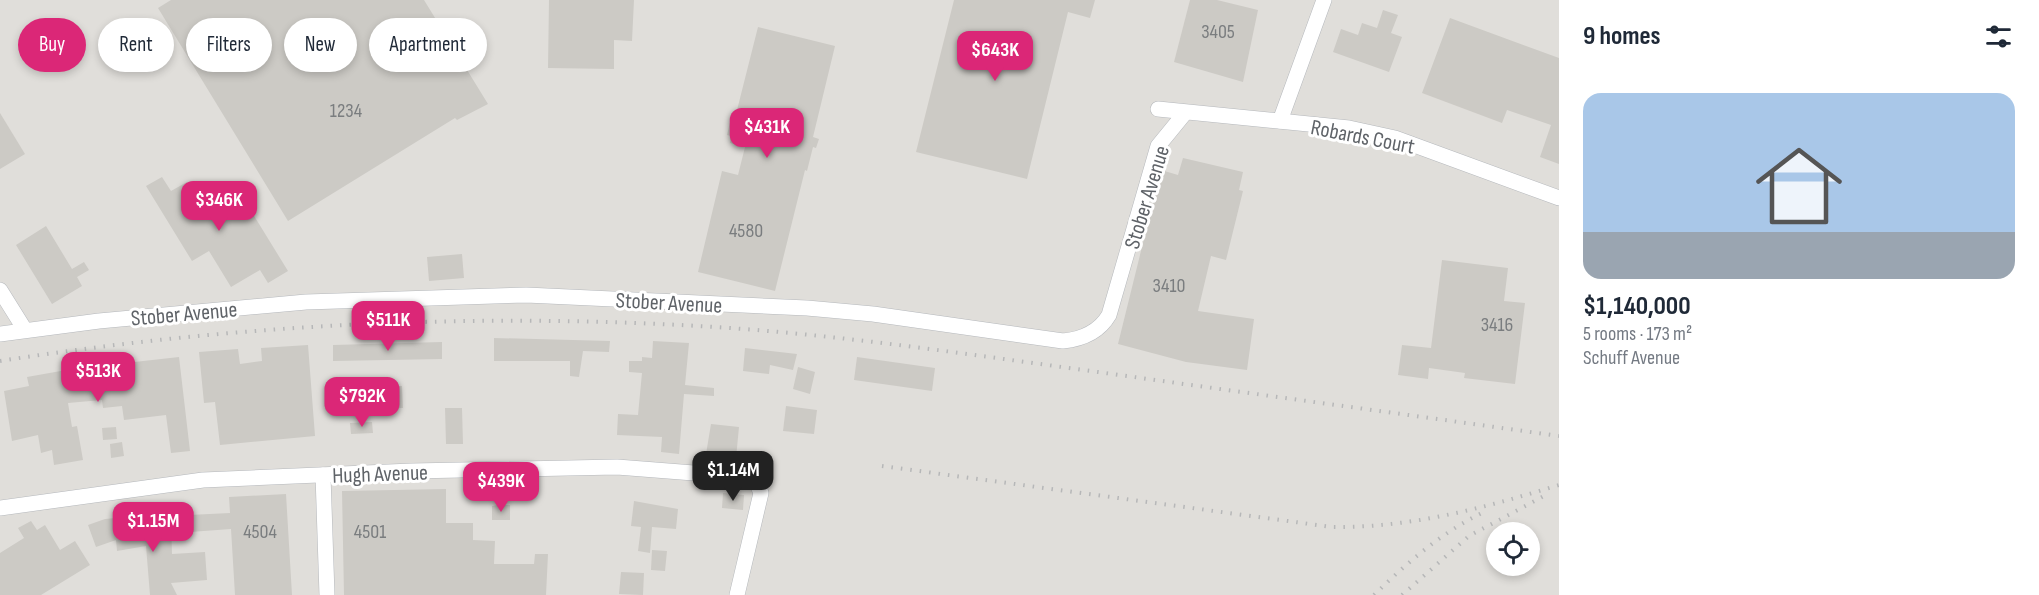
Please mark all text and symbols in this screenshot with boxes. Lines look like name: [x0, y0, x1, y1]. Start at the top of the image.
chip: Buy: [18, 18, 86, 72]
chip: Rent: [98, 18, 174, 72]
chip: Filters: [186, 18, 272, 72]
chip: New: [284, 18, 357, 72]
chip: Apartment: [369, 18, 487, 72]
house number: 3405: [1201, 20, 1235, 44]
icon: filters: [1982, 20, 2015, 53]
text: 9 homes: [1583, 21, 1661, 52]
pin: $643K: [953, 31, 1037, 82]
text: $643K: [971, 38, 1019, 62]
house number: 1234: [330, 99, 362, 123]
pin: $431K: [725, 108, 809, 159]
street label: Robards Court: [1308, 114, 1417, 161]
text: $431K: [744, 115, 790, 139]
icon: home: [1745, 132, 1853, 240]
street label: Stober Avenue: [1119, 142, 1176, 252]
pin: $346K: [177, 181, 261, 232]
text: $346K: [195, 188, 243, 212]
house number: 4580: [729, 219, 763, 243]
house number: 3410: [1153, 274, 1185, 298]
street label: Stober Avenue: [615, 287, 723, 320]
text: $1,140,000: [1583, 291, 1691, 322]
street label: Stober Avenue: [130, 296, 238, 333]
pin: $511K: [346, 301, 430, 352]
text: $511K: [366, 308, 410, 332]
house number: 3416: [1481, 313, 1513, 337]
text: 5 rooms · 173 m²: [1583, 322, 1692, 346]
text: Schuff Avenue: [1583, 346, 1680, 370]
pin: $513K: [56, 352, 140, 403]
text: $513K: [75, 359, 121, 383]
pin: $792K: [320, 377, 404, 428]
text: $792K: [338, 384, 386, 408]
pin: $1.14M: [684, 451, 782, 502]
text: $1.14M: [706, 458, 760, 482]
street label: Hugh Avenue: [332, 459, 428, 490]
pin: $439K: [459, 462, 543, 513]
text: $439K: [477, 469, 525, 493]
pin: $1.15M: [104, 502, 202, 553]
text: $1.15M: [127, 509, 179, 533]
house number: 4504: [243, 520, 277, 544]
house number: 4501: [354, 520, 386, 544]
map controls: [1486, 522, 1540, 576]
button: locate: [1486, 522, 1540, 576]

